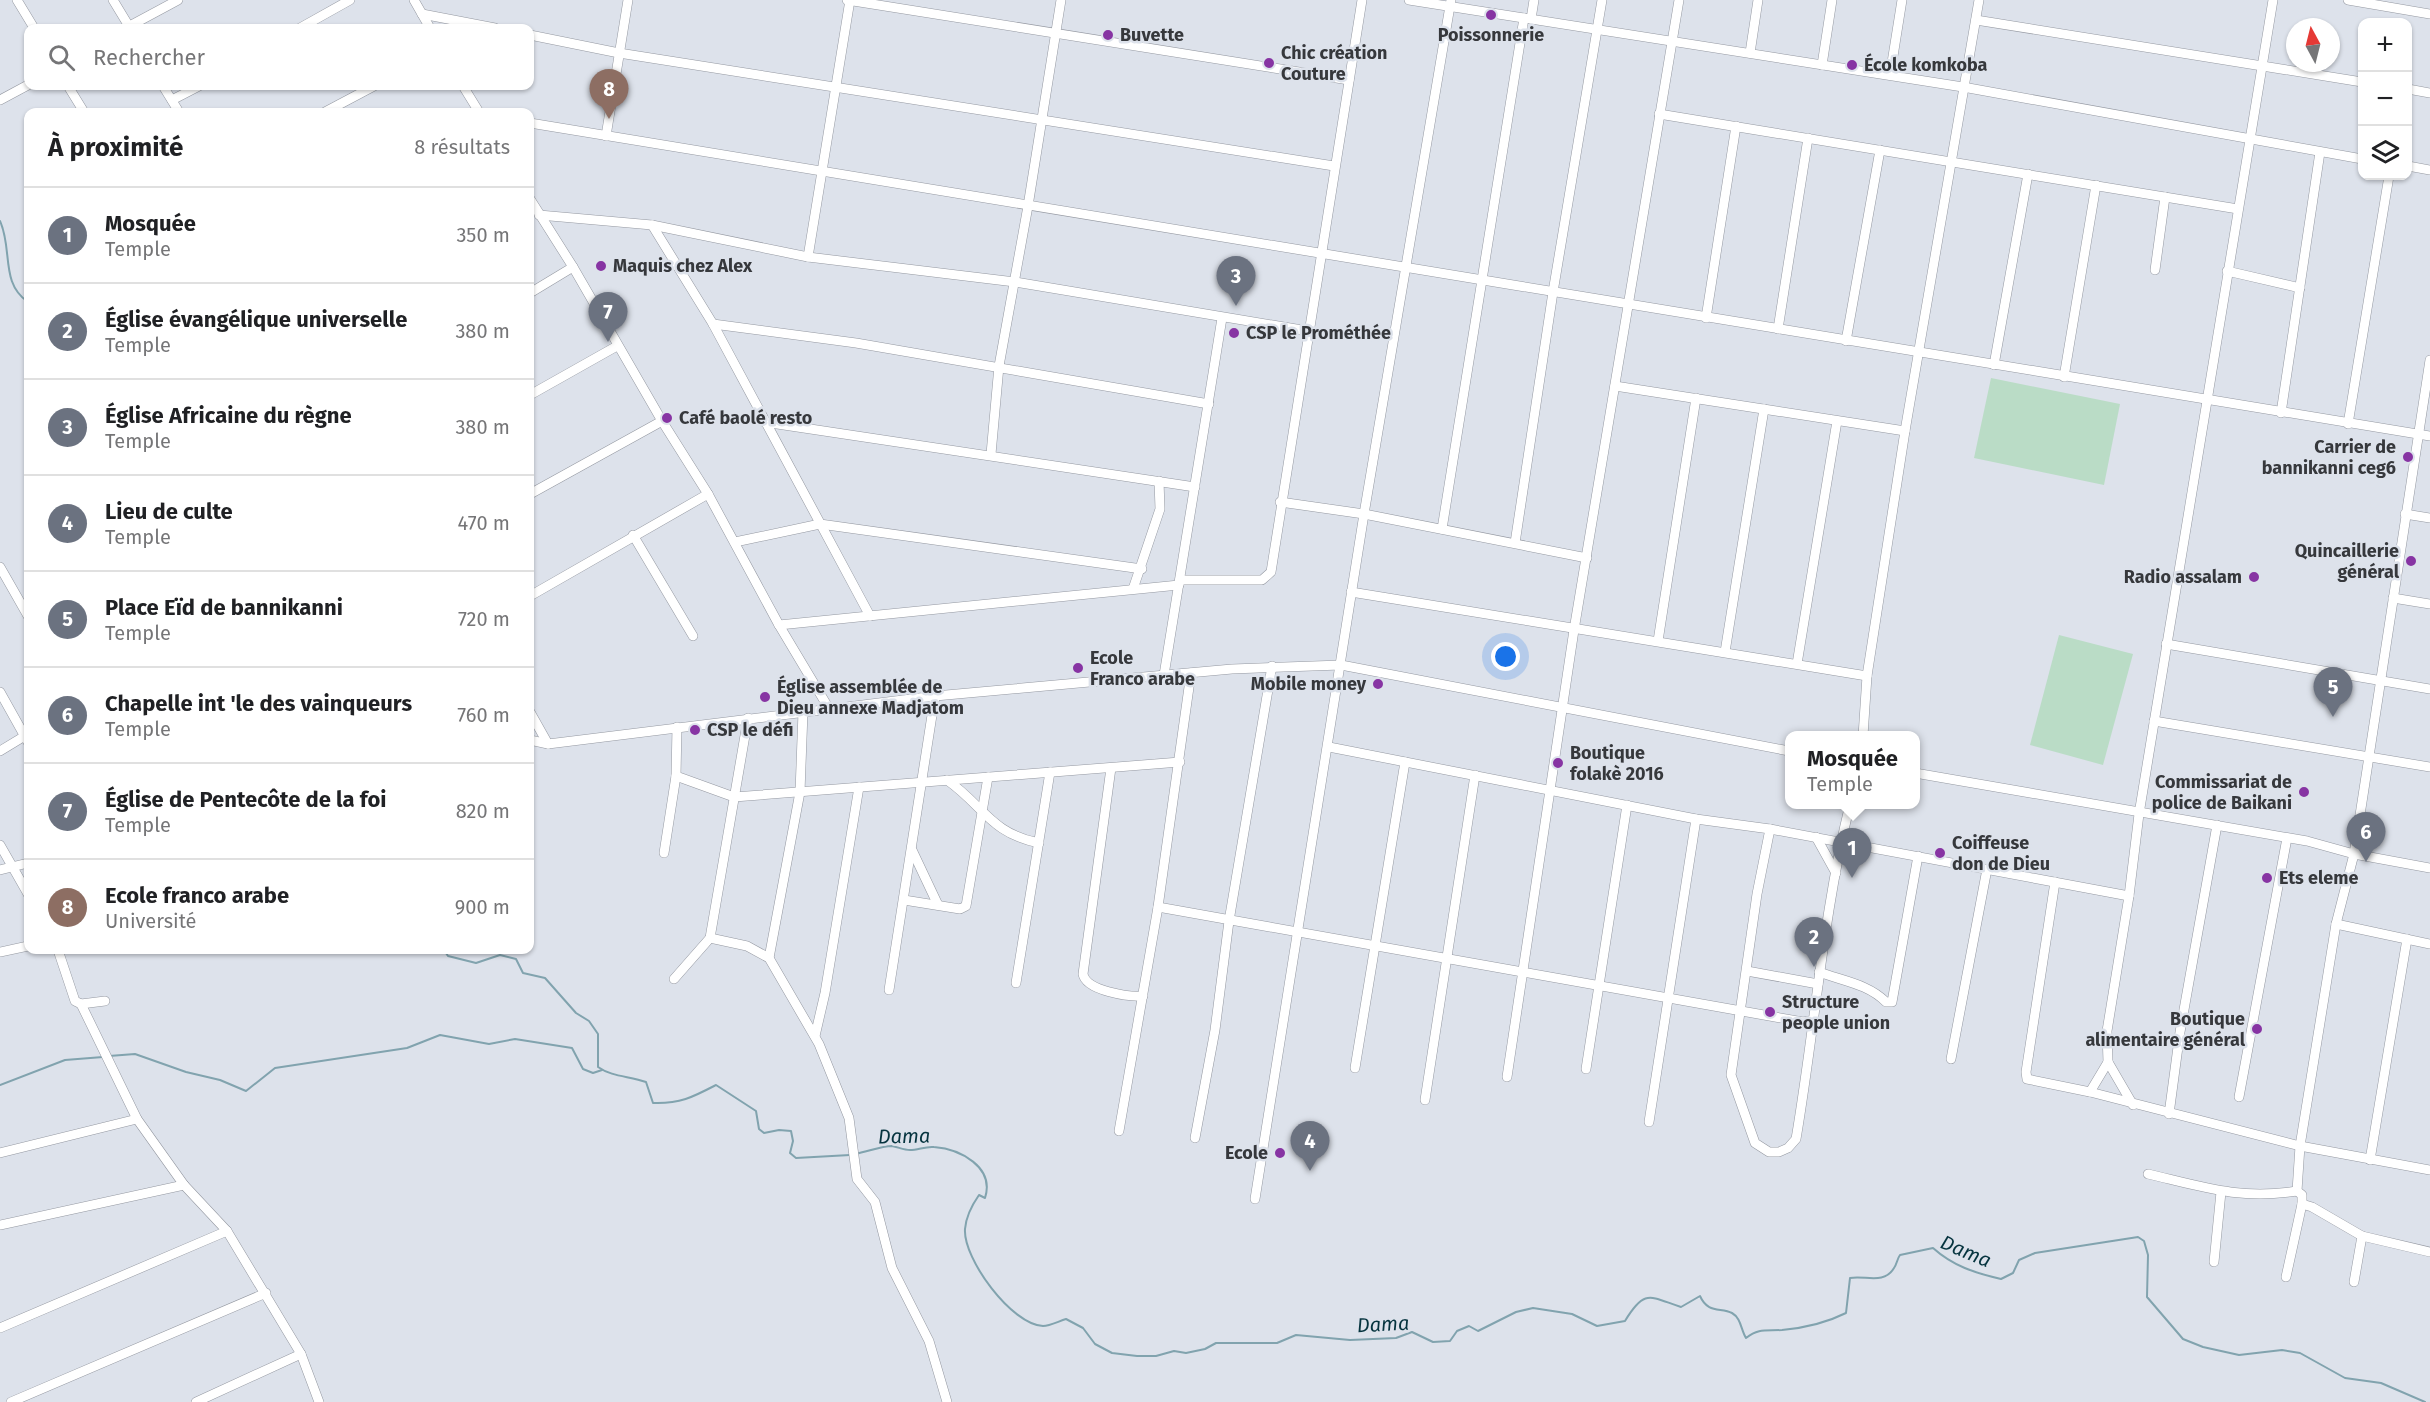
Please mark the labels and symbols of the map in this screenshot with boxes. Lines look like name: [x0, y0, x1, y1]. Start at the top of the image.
marker: Poissonnerie: [1484, 8, 1498, 22]
north arrow: [2286, 18, 2340, 72]
place label: Buvette: [1120, 24, 1184, 46]
place label: Poissonnerie: [1438, 24, 1544, 46]
marker: Buvette: [1101, 28, 1115, 42]
place label: Chic création Couture: [1281, 42, 1387, 85]
place label: École komkoba: [1864, 53, 1988, 76]
marker: Chic création Couture: [1262, 56, 1276, 70]
marker: École komkoba: [1845, 58, 1859, 72]
pin: 8: [590, 70, 628, 119]
place label: Maquis chez Alex: [613, 255, 753, 277]
pin: 3: [1216, 256, 1256, 306]
marker: Maquis chez Alex: [594, 259, 608, 273]
pin: 7: [588, 292, 628, 342]
place label: CSP le Prométhée: [1246, 322, 1391, 344]
marker: CSP le Prométhée: [1227, 326, 1241, 340]
place label: Café baolé resto: [679, 407, 812, 429]
marker: Café baolé resto: [660, 411, 674, 425]
place label: Carrier de bannikanni ceg6: [2262, 436, 2396, 479]
marker: Carrier de bannikanni ceg6: [2401, 450, 2415, 464]
place label: Quincaillerie général: [2295, 540, 2400, 583]
marker: Quincaillerie général: [2404, 554, 2418, 568]
place label: Radio assalam: [2124, 566, 2242, 588]
marker: Radio assalam: [2247, 570, 2261, 584]
your location: [1491, 642, 1520, 671]
place label: Ecole Franco arabe: [1090, 647, 1195, 690]
marker: Ecole Franco arabe: [1071, 661, 1085, 675]
pin: 5: [2314, 668, 2352, 717]
place label: Mobile money: [1251, 673, 1367, 695]
place label: Église assemblée de Dieu annexe Madjatom: [777, 675, 964, 719]
marker: Mobile money: [1371, 677, 1385, 691]
marker: Église assemblée de Dieu annexe Madjatom: [758, 690, 772, 704]
place label: CSP le défi: [707, 719, 794, 741]
marker: CSP le défi: [688, 723, 702, 737]
place label: Boutique folakè 2016: [1570, 742, 1664, 785]
marker: Boutique folakè 2016: [1551, 756, 1565, 770]
place label: Commissariat de police de Baikani: [2152, 771, 2292, 814]
marker: Commissariat de police de Baikani: [2297, 785, 2311, 799]
pin: 6: [2346, 812, 2386, 862]
pin: 1: [1832, 828, 1872, 878]
place label: Coiffeuse don de Dieu: [1952, 832, 2050, 875]
marker: Coiffeuse don de Dieu: [1933, 846, 1947, 860]
place label: Ets eleme: [2279, 867, 2358, 889]
marker: Ets eleme: [2260, 871, 2274, 885]
pin: 2: [1794, 918, 1834, 967]
place label: Structure people union: [1782, 991, 1890, 1034]
marker: Structure people union: [1763, 1005, 1777, 1019]
place label: Boutique alimentaire général: [2085, 1008, 2246, 1051]
marker: Boutique alimentaire général: [2250, 1022, 2264, 1036]
pin: 4: [1290, 1122, 1330, 1171]
water label: Dama: [878, 1124, 930, 1148]
place label: Ecole: [1225, 1142, 1268, 1164]
marker: Ecole: [1273, 1146, 1287, 1160]
water label: Dama: [1937, 1230, 1995, 1272]
water label: Dama: [1356, 1311, 1410, 1337]

